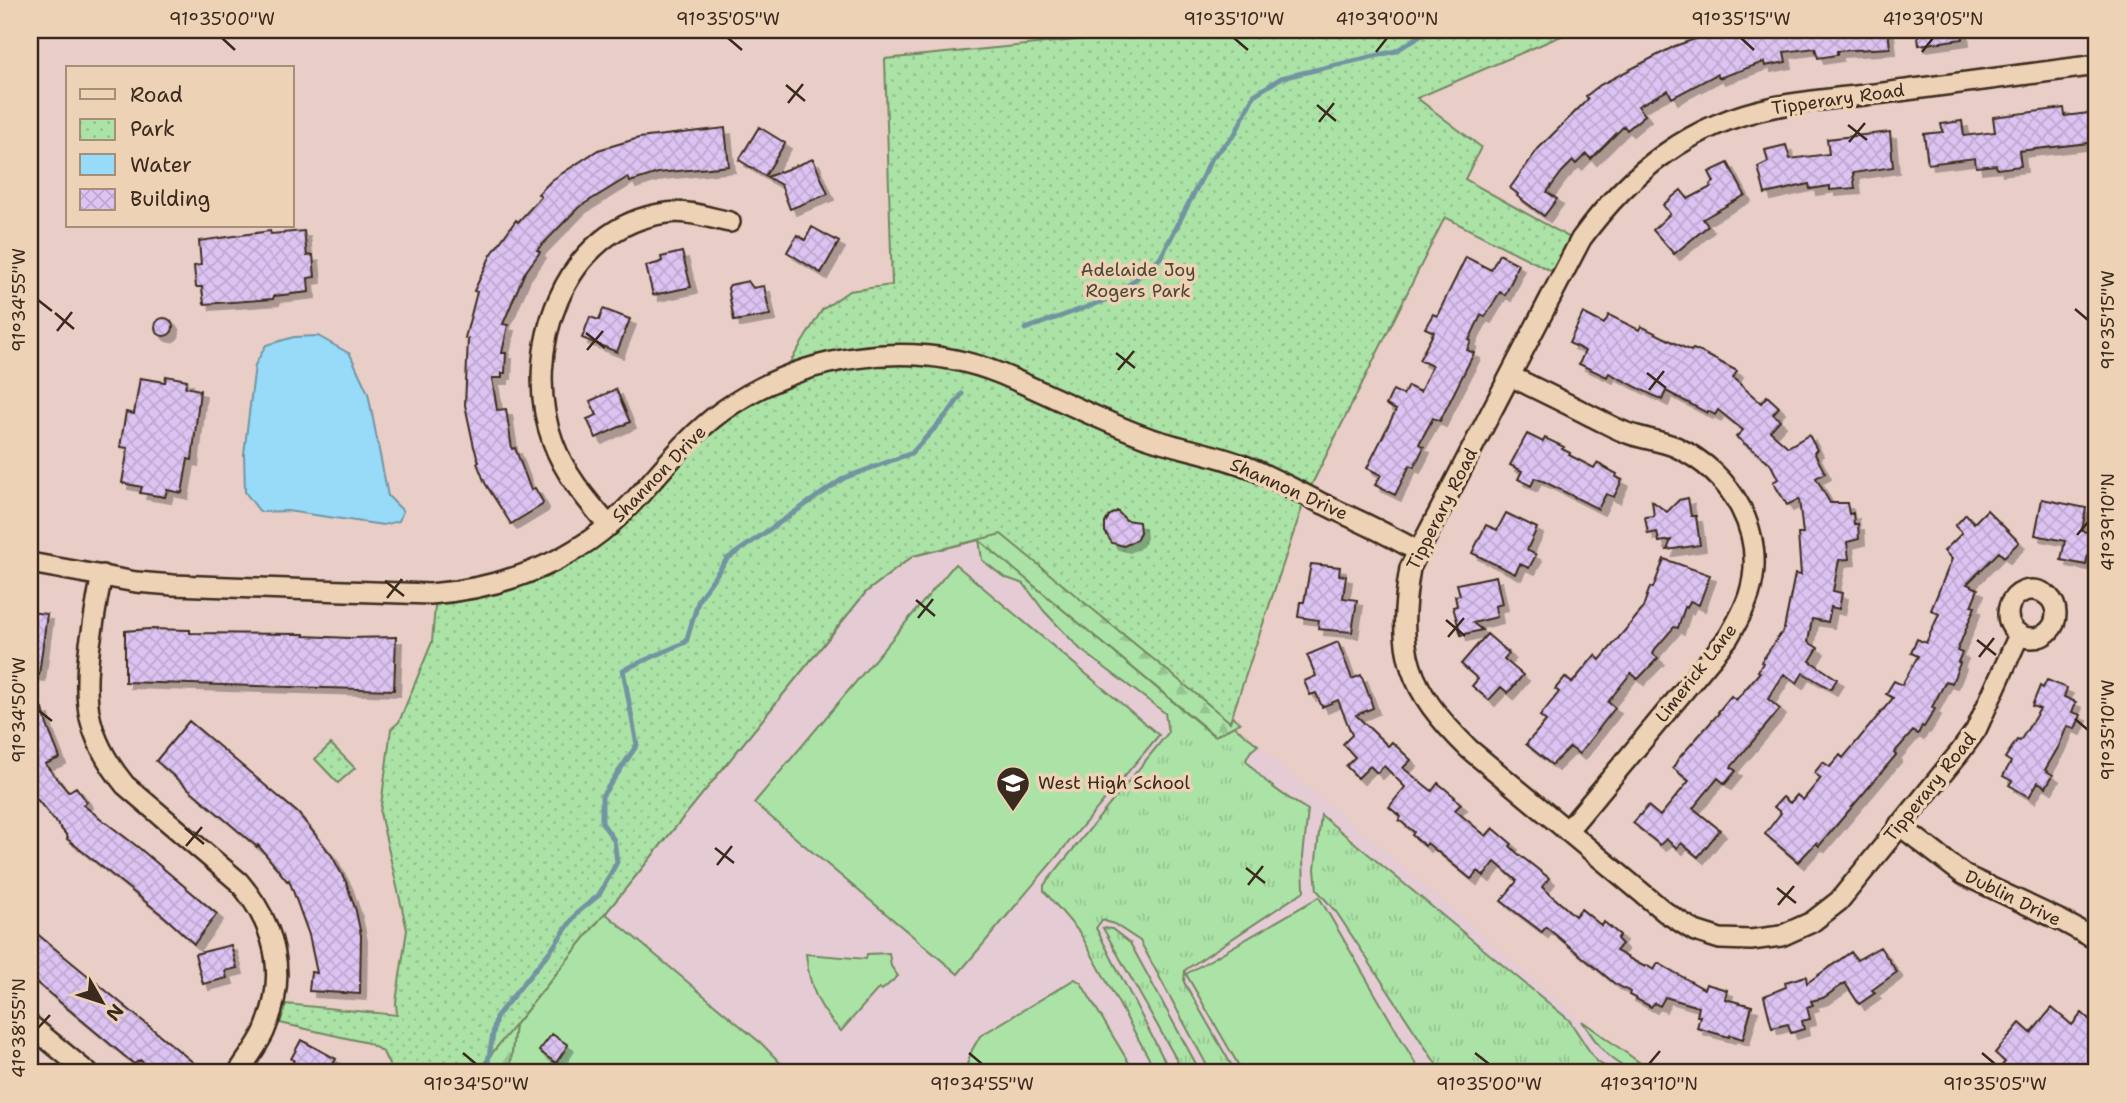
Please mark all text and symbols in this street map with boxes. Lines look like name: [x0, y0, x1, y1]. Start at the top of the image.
text: 91°35'00"W: [169, 7, 275, 31]
text: 91°35'05"W: [676, 7, 780, 31]
text: 91°35'10"W: [1183, 7, 1285, 31]
text: 41°39'00"N: [1336, 7, 1438, 31]
text: 91°35'15"W: [1691, 7, 1791, 31]
text: 41°39'05"N: [1883, 7, 1983, 31]
legend: [66, 66, 294, 228]
street label: Tipperary Road: [1770, 78, 1906, 120]
text: Road: [130, 81, 183, 109]
text: Park: [130, 115, 175, 143]
text: Water: [130, 151, 192, 179]
text: Building: [130, 185, 210, 213]
text: 91°34'55"W: [7, 248, 31, 352]
park label: Adelaide Joy Rogers Park: [1080, 258, 1196, 303]
text: 91°35'15"W: [2096, 270, 2120, 370]
street label: Shannon Drive: [606, 420, 712, 528]
street label: Tipperary Road: [1401, 444, 1483, 574]
street label: Shannon Drive: [1226, 452, 1352, 526]
text: 41°39'10"N: [2096, 473, 2120, 571]
street label: Limerick Lane: [1650, 619, 1742, 727]
text: 91°34'50"W: [7, 657, 31, 763]
text: 91°35'10"W: [2096, 679, 2120, 781]
street label: Tipperary Road: [1879, 727, 1981, 847]
school or university icon: West High School: [994, 764, 1032, 813]
place label: West High School: [1038, 771, 1191, 795]
street label: Dublin Drive: [1961, 864, 2065, 932]
north arrow: [66, 967, 136, 1036]
text: 41°38'55"N: [7, 978, 31, 1078]
text: N: [100, 999, 129, 1026]
text: 91°34'50"W: [423, 1072, 529, 1096]
text: 91°34'55"W: [930, 1072, 1034, 1096]
text: 91°35'00"W: [1436, 1072, 1542, 1096]
text: 41°39'10"N: [1600, 1072, 1698, 1096]
text: 91°35'05"W: [1943, 1072, 2047, 1096]

